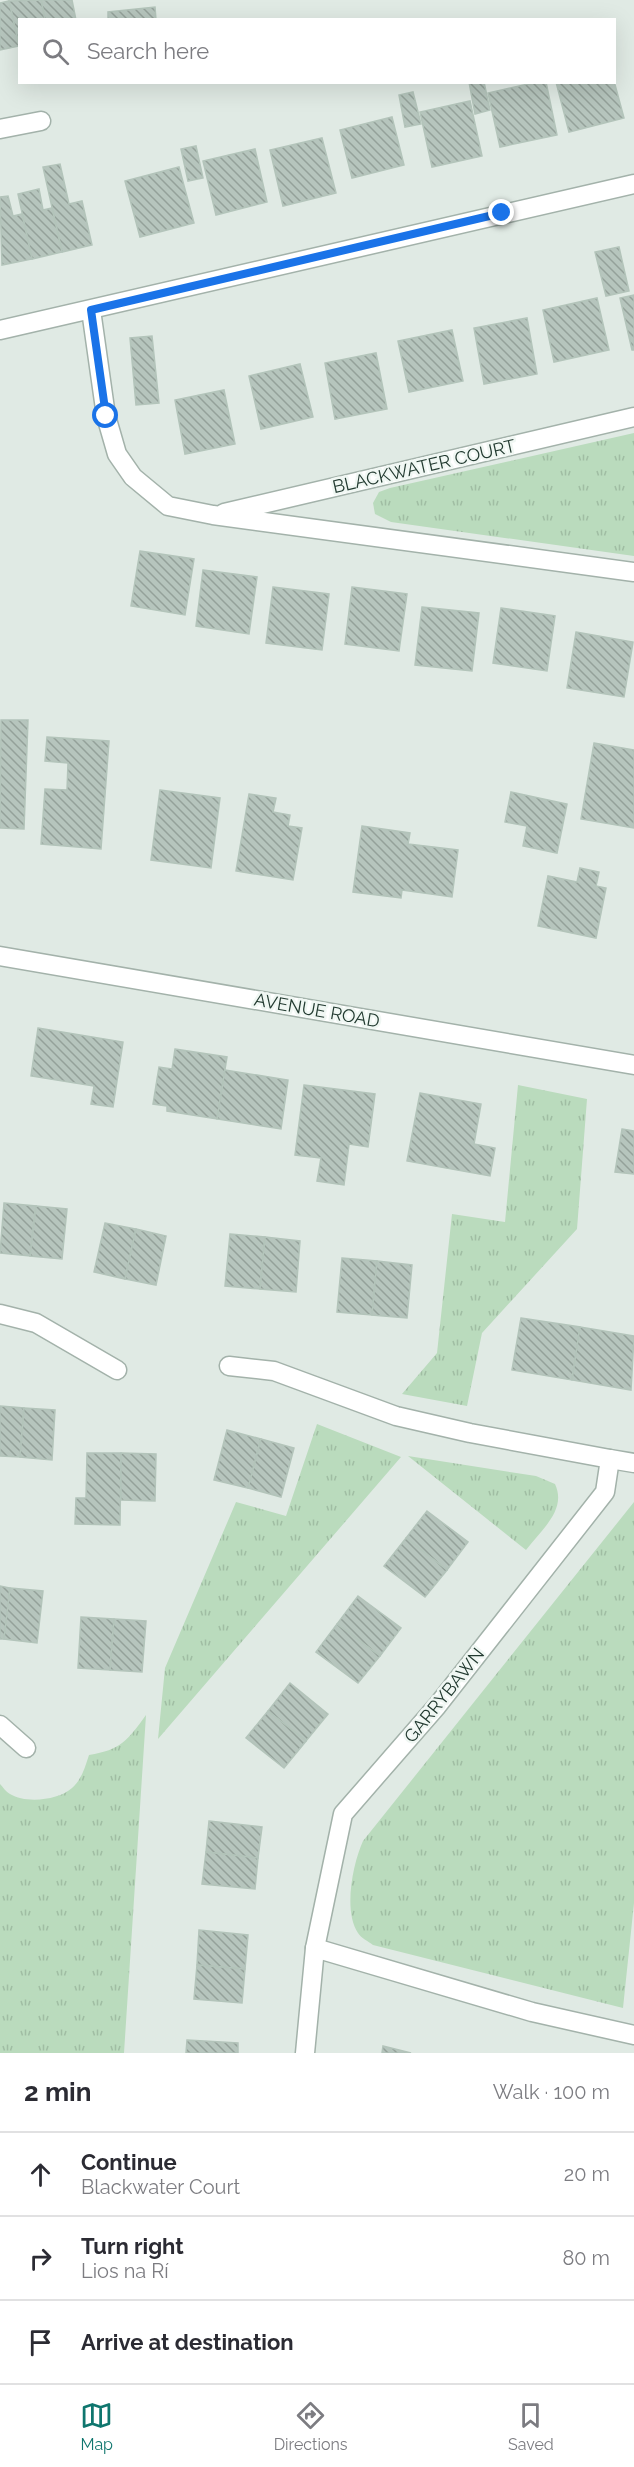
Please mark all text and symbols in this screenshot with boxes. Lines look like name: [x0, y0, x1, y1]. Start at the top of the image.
search box: [18, 18, 616, 84]
icon: search: [39, 35, 72, 68]
text: Search here: [87, 38, 209, 64]
route end: [488, 199, 514, 225]
route start: [92, 402, 118, 428]
street label: BLACKWATER COURT: [331, 435, 517, 497]
street label: AVENUE ROAD: [253, 989, 382, 1031]
street label: GARRYBAWN: [400, 1644, 488, 1746]
text: 2 min: [24, 2077, 91, 2107]
text: Walk · 100 m: [493, 2080, 610, 2104]
text: Continue: [81, 2149, 177, 2175]
icon: ahead: [24, 2158, 57, 2191]
text: 20 m: [564, 2162, 610, 2186]
text: Blackwater Court: [81, 2175, 240, 2199]
text: Turn right: [81, 2233, 184, 2259]
icon: right: [24, 2242, 57, 2275]
text: 80 m: [562, 2246, 610, 2270]
text: Lios na Rí: [81, 2259, 169, 2283]
icon: arrive: [24, 2326, 57, 2359]
text: Arrive at destination: [81, 2329, 294, 2355]
tab: Map: [80, 2399, 113, 2454]
tab: Directions: [274, 2399, 348, 2454]
tab: Saved: [508, 2399, 554, 2454]

